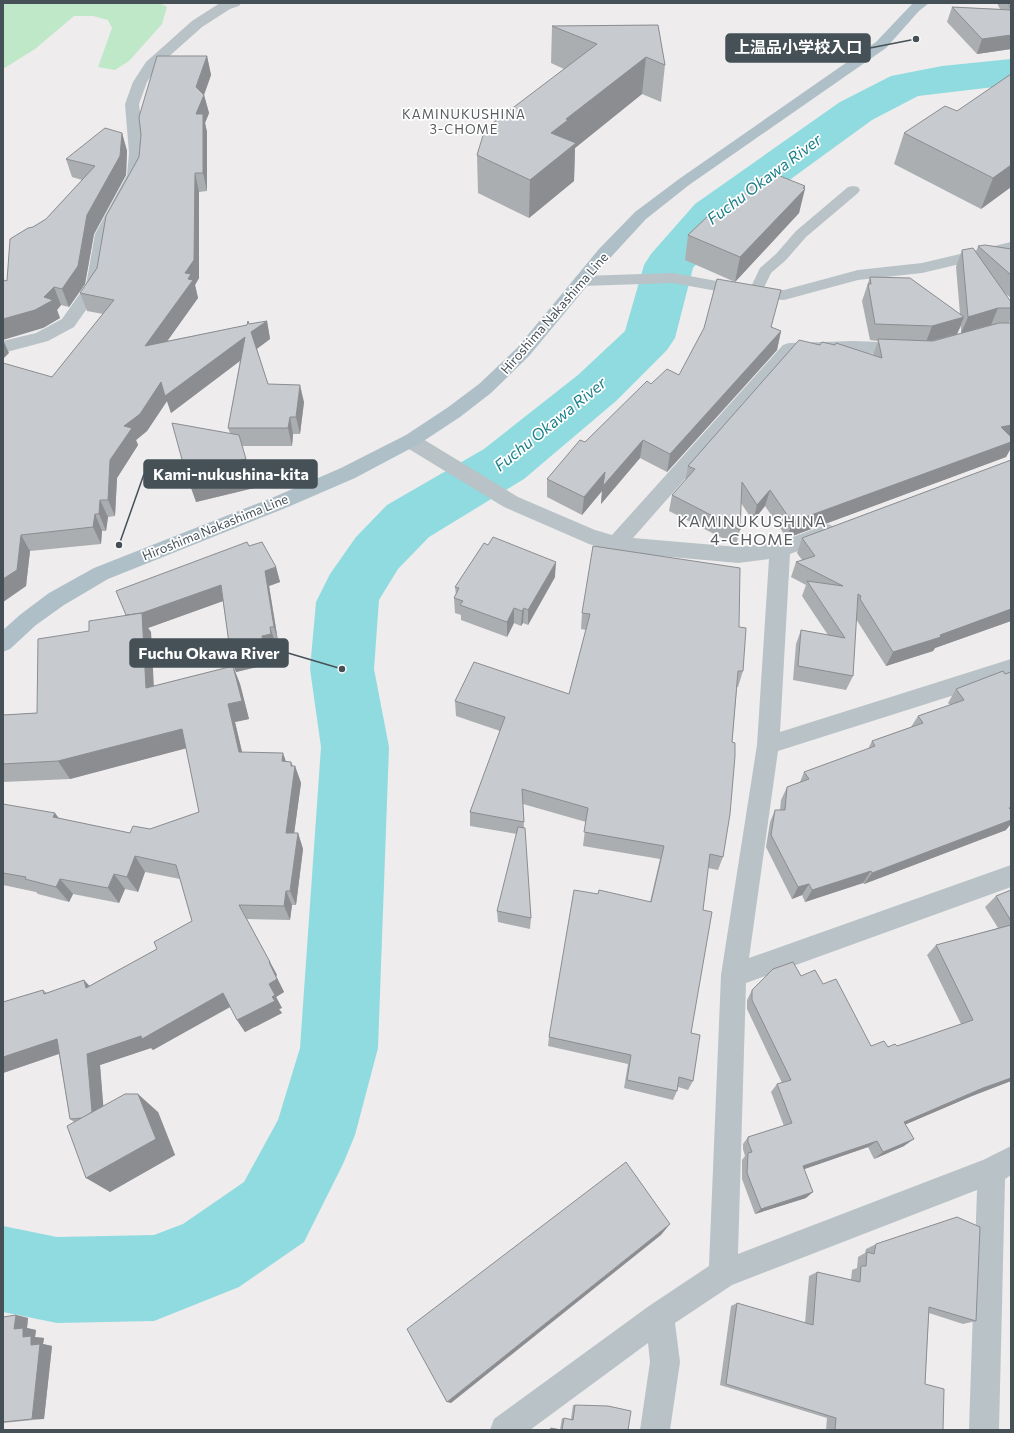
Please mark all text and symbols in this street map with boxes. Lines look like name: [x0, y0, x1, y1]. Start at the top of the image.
callout: 上温品小学校入口: [726, 34, 870, 62]
text: 上温品小学校入口: [734, 37, 862, 56]
district label: KAMINUKUSHINA 3-CHOME: [402, 106, 526, 137]
water label: Fuchu Okawa River: [703, 129, 825, 228]
street label: Hiroshima Nakashima Line: [497, 249, 611, 377]
water label: Fuchu Okawa River: [490, 372, 610, 475]
callout: Kami-nukushina-kita: [144, 460, 317, 488]
text: Kami-nukushina-kita: [153, 464, 309, 483]
street label: Hiroshima Nakashima Line: [140, 490, 290, 564]
district label: KAMINUKUSHINA 4-CHOME: [677, 511, 827, 548]
callout: Fuchu Okawa River: [130, 639, 288, 667]
text: Fuchu Okawa River: [138, 643, 280, 662]

